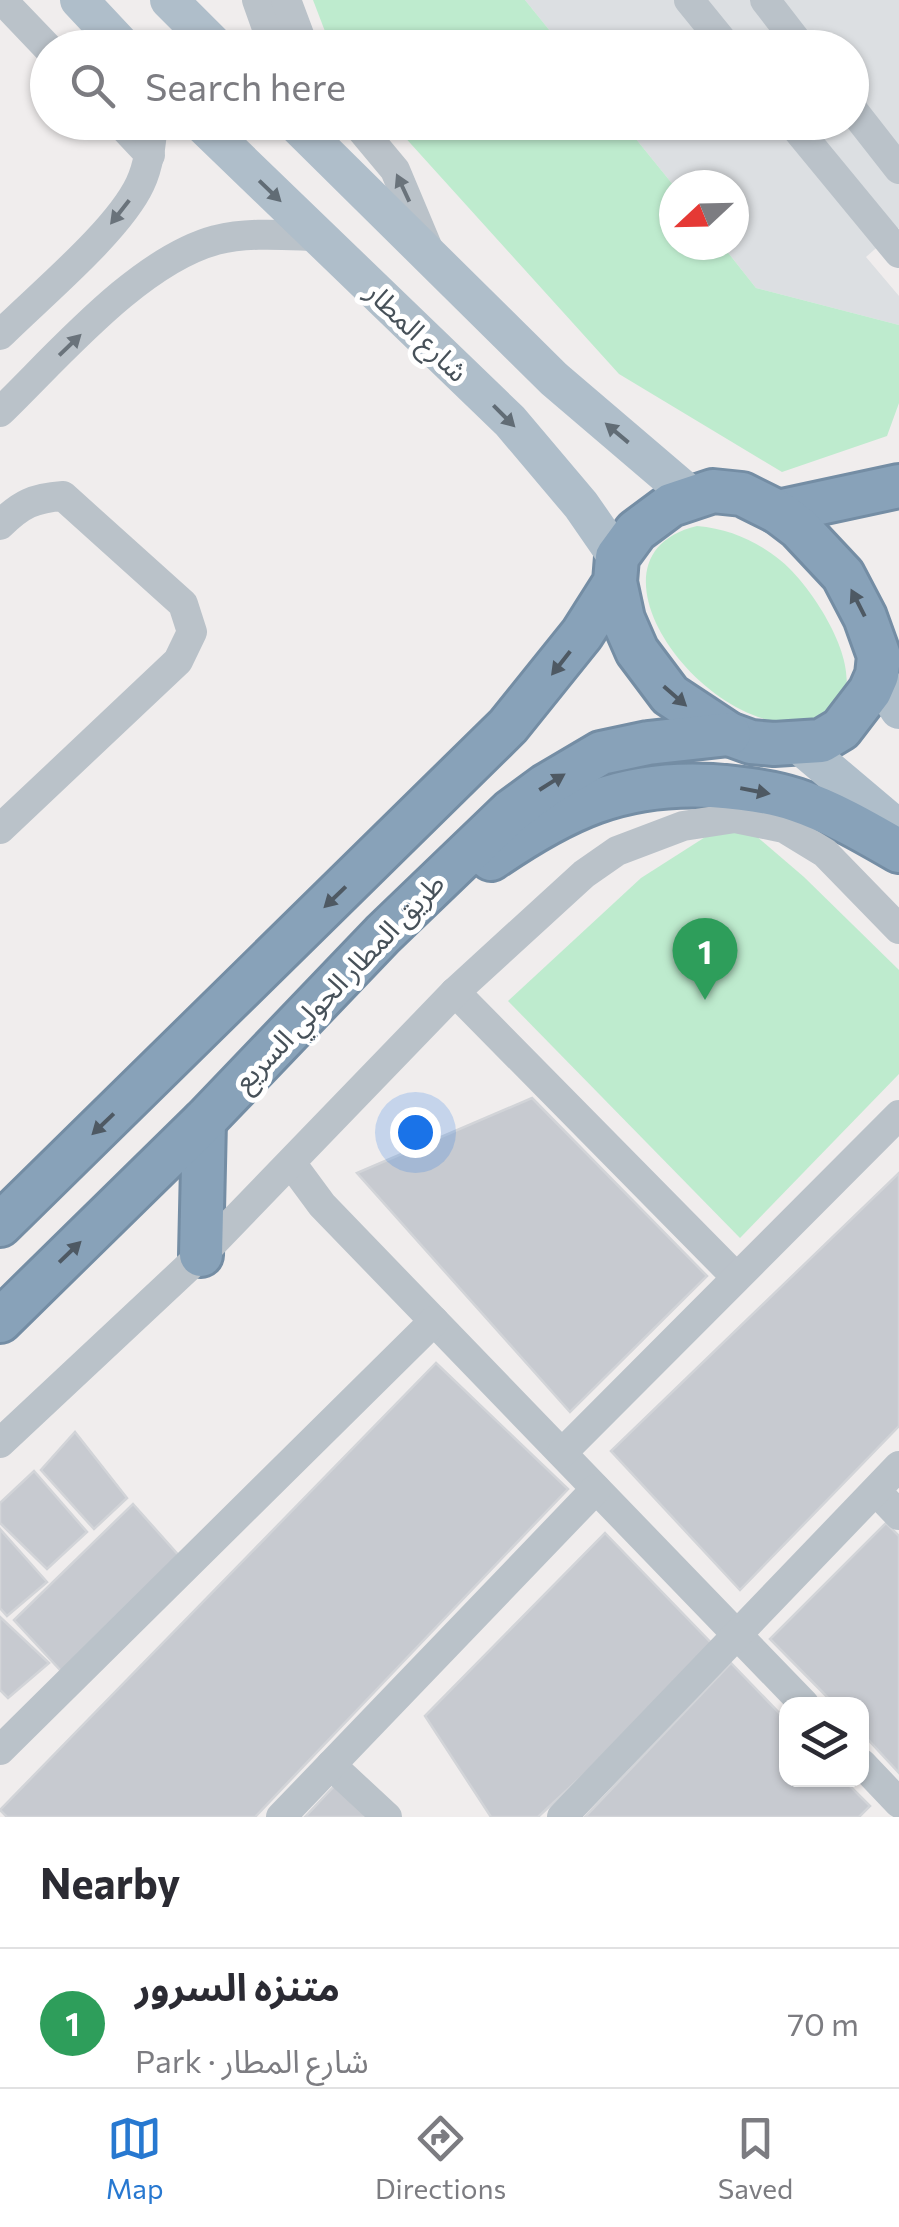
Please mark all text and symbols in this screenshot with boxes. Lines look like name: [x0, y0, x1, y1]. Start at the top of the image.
search box: [30, 30, 869, 140]
icon: search: [65, 58, 120, 113]
text: Search here: [145, 62, 346, 109]
north arrow: [659, 170, 749, 260]
one-way arrow: [395, 173, 412, 202]
one-way arrow: [257, 178, 281, 202]
one-way arrow: [111, 199, 131, 225]
street label: شارع المطار: [356, 274, 476, 392]
one-way arrow: [58, 334, 82, 357]
one-way arrow: [491, 403, 515, 427]
one-way arrow: [605, 422, 630, 444]
one-way arrow: [850, 588, 867, 617]
one-way arrow: [551, 650, 571, 676]
one-way arrow: [663, 684, 688, 706]
one-way arrow: [539, 773, 566, 792]
one-way arrow: [740, 784, 771, 799]
street label: طريق المطار الحولي السريع: [226, 866, 455, 1101]
one-way arrow: [324, 884, 348, 908]
pin: 1: [672, 918, 738, 1000]
your location: [390, 1107, 441, 1158]
one-way arrow: [92, 1112, 116, 1135]
one-way arrow: [57, 1241, 81, 1265]
map controls: [779, 1697, 869, 1787]
button: layers: [779, 1697, 869, 1787]
text: Nearby: [40, 1856, 180, 1908]
text: متنزه السرور: [135, 1962, 340, 2009]
text: 1: [65, 2003, 80, 2043]
text: 70 m: [787, 2003, 859, 2043]
text: Park · شارع المطار: [135, 2040, 368, 2080]
tab: Map: [106, 2111, 163, 2205]
tab: Directions: [375, 2111, 506, 2205]
tab: Saved: [718, 2111, 793, 2205]

